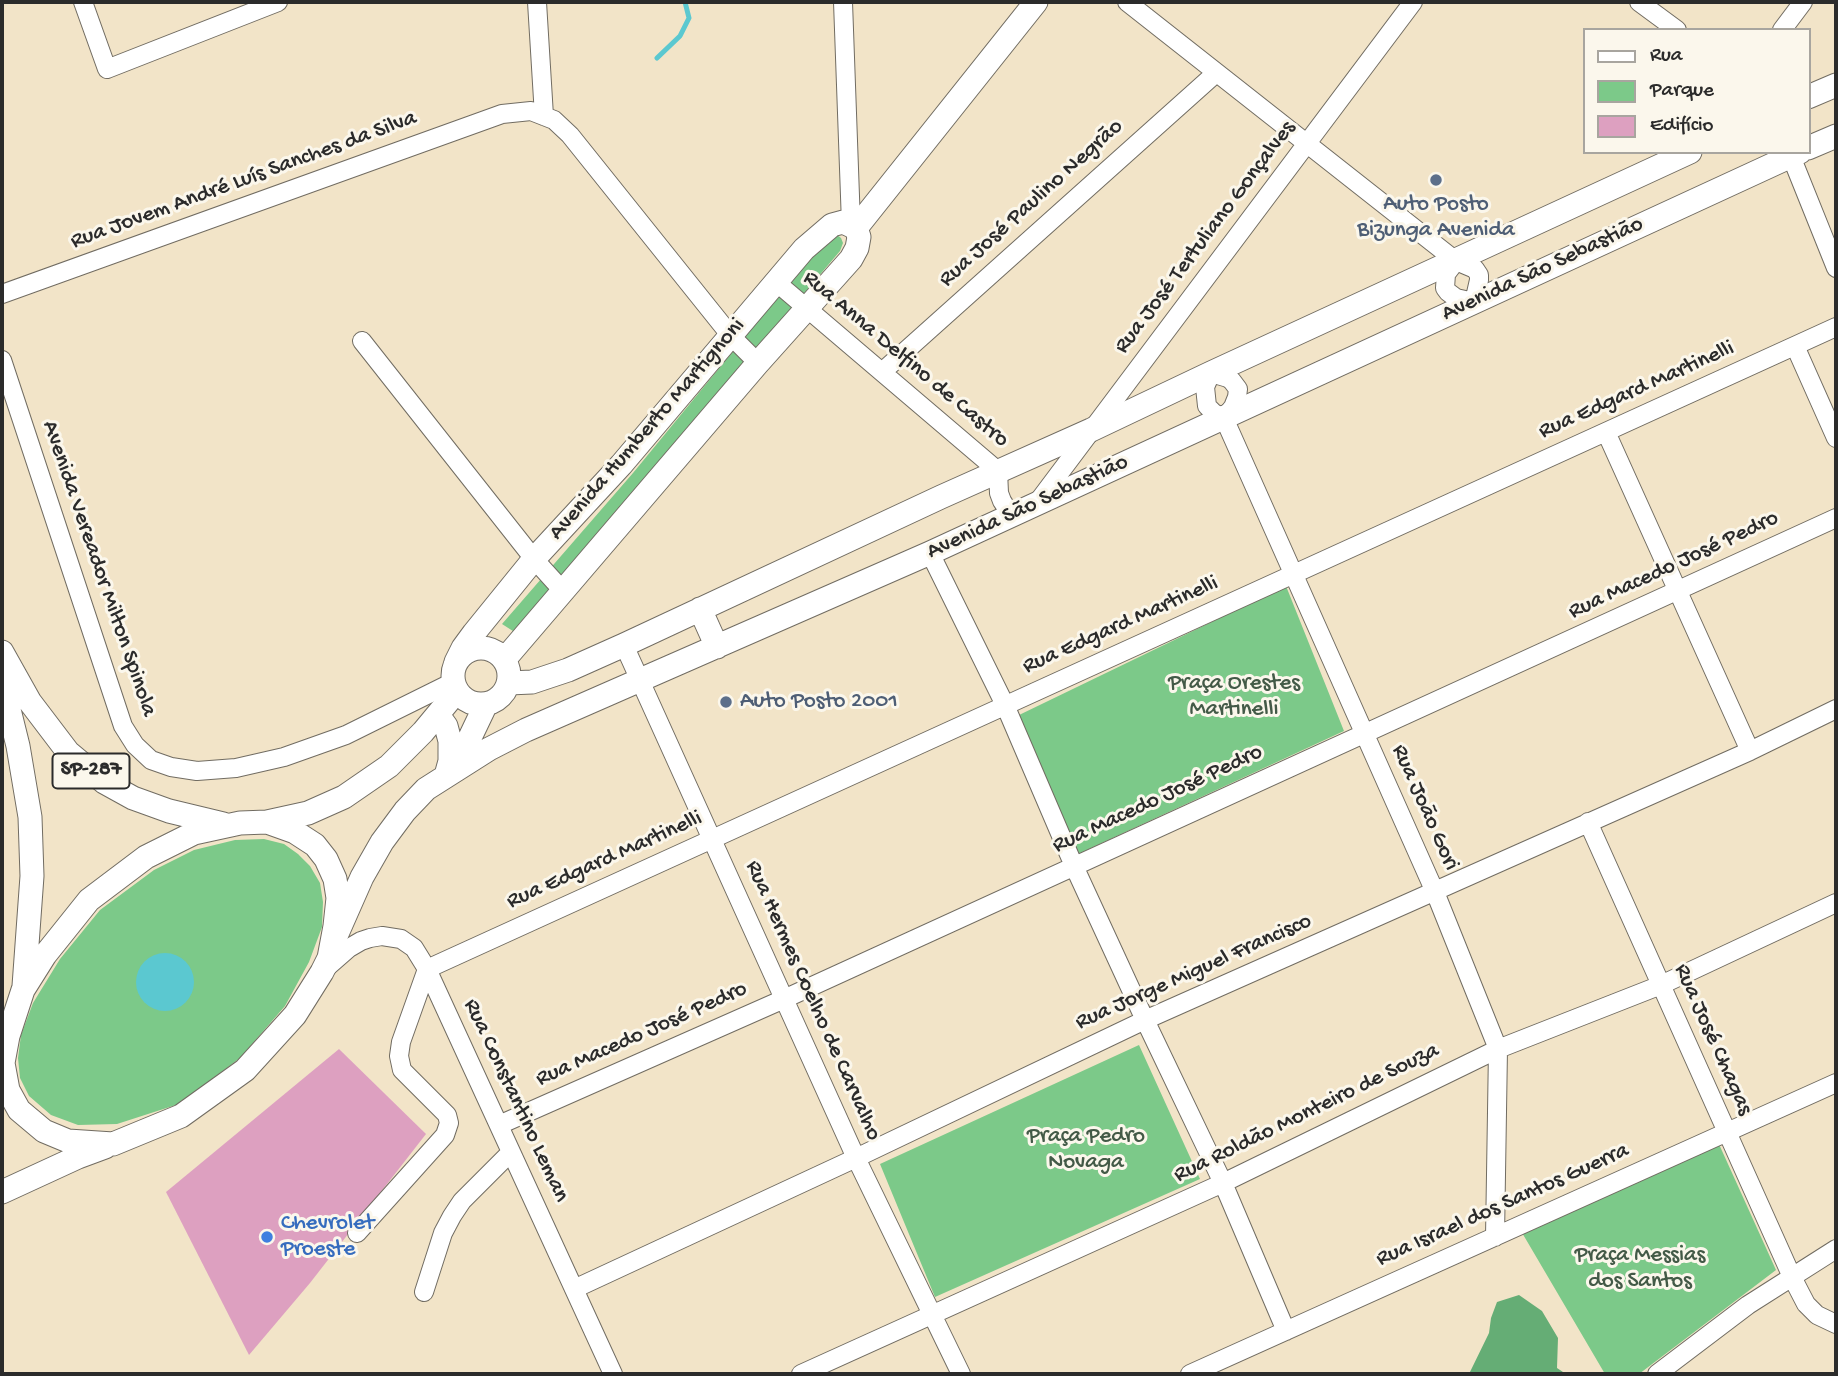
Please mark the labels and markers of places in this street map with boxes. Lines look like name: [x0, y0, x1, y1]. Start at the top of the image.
marker: Auto Posto Bizunga Avenida: [1428, 172, 1444, 188]
place label: Auto Posto Bizunga Avenida: [1357, 191, 1515, 245]
place label: Auto Posto 2001: [740, 688, 898, 716]
marker: Auto Posto 2001: [718, 694, 734, 710]
place label: Chevrolet Proeste: [281, 1210, 374, 1264]
marker: Chevrolet Proeste: [259, 1229, 275, 1245]

